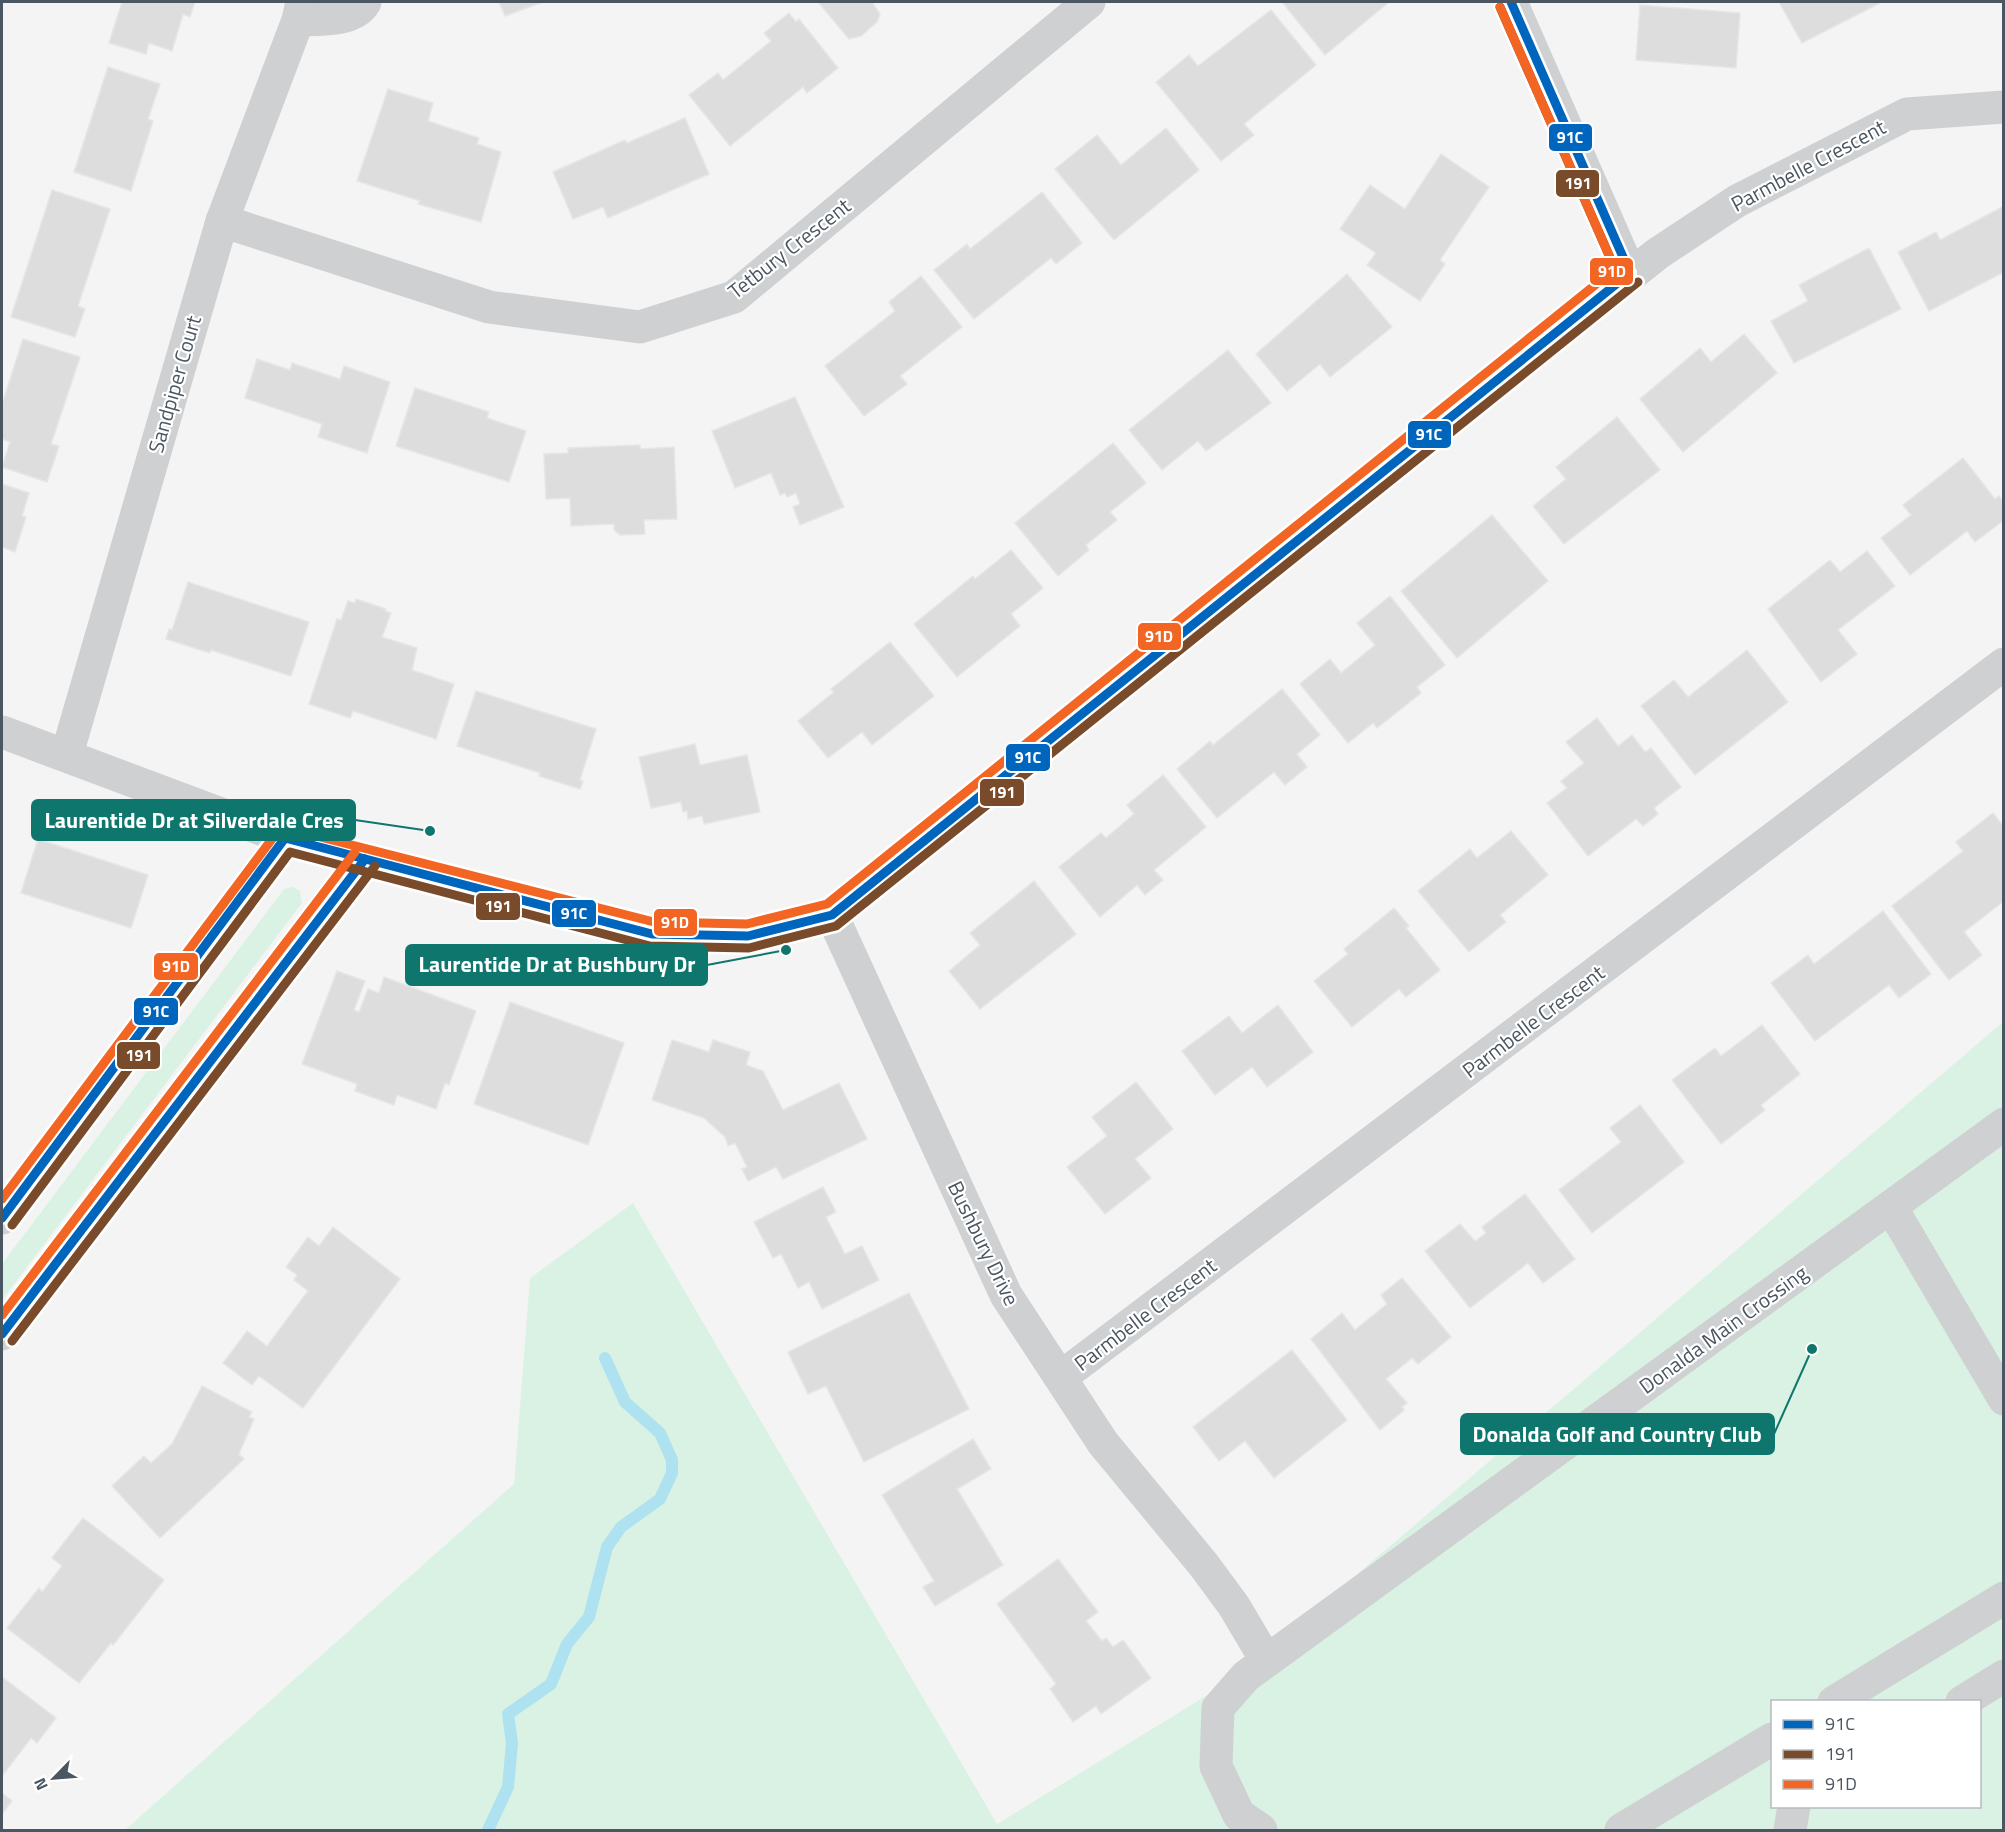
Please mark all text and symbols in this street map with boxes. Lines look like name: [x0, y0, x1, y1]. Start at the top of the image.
street label: Parmbelle Crescent: [1725, 110, 1892, 219]
line badge: 91C: [1548, 123, 1593, 152]
text: 91C: [1557, 125, 1584, 149]
line badge: 191: [1555, 169, 1600, 198]
text: 191: [1565, 171, 1591, 195]
street label: Tetbury Crescent: [721, 189, 858, 306]
line badge: 91D: [1589, 257, 1634, 286]
text: 91D: [1598, 259, 1626, 283]
street label: Sandpiper Court: [139, 311, 209, 456]
line badge: 91C: [1407, 420, 1452, 449]
text: 91C: [1416, 422, 1443, 446]
line badge: 91D: [1137, 622, 1182, 651]
text: 91D: [1145, 624, 1173, 648]
line badge: 91C: [1005, 743, 1051, 772]
text: 91C: [1015, 745, 1042, 769]
line badge: 191: [979, 778, 1025, 807]
text: 191: [989, 780, 1015, 804]
callout: Laurentide Dr at Silverdale Cres: [32, 800, 355, 840]
text: Laurentide Dr at Silverdale Cres: [44, 803, 344, 837]
line badge: 191: [475, 892, 521, 921]
text: 191: [485, 894, 511, 918]
line badge: 91C: [551, 899, 597, 928]
text: 91C: [561, 901, 588, 925]
line badge: 91D: [653, 908, 698, 937]
text: 91D: [661, 910, 689, 934]
callout: Laurentide Dr at Bushbury Dr: [406, 945, 707, 985]
text: Laurentide Dr at Bushbury Dr: [419, 947, 695, 981]
line badge: 91D: [153, 952, 199, 981]
text: 91D: [162, 954, 190, 978]
street label: Parmbelle Crescent: [1455, 956, 1612, 1085]
line badge: 91C: [133, 997, 179, 1026]
text: 91C: [143, 999, 170, 1023]
line badge: 191: [116, 1041, 161, 1070]
text: 191: [126, 1043, 152, 1067]
street label: Bushbury Drive: [940, 1175, 1028, 1311]
street label: Parmbelle Crescent: [1067, 1249, 1224, 1378]
street label: Donalda Main Crossing: [1632, 1257, 1814, 1401]
callout: Donalda Golf and Country Club: [1461, 1414, 1774, 1454]
text: Donalda Golf and Country Club: [1472, 1417, 1762, 1451]
legend: [1771, 1700, 1981, 1808]
text: 91C: [1825, 1710, 1855, 1737]
text: 191: [1825, 1740, 1855, 1767]
north arrow: [24, 1748, 84, 1808]
text: 91D: [1825, 1770, 1857, 1797]
text: N: [27, 1774, 54, 1794]

